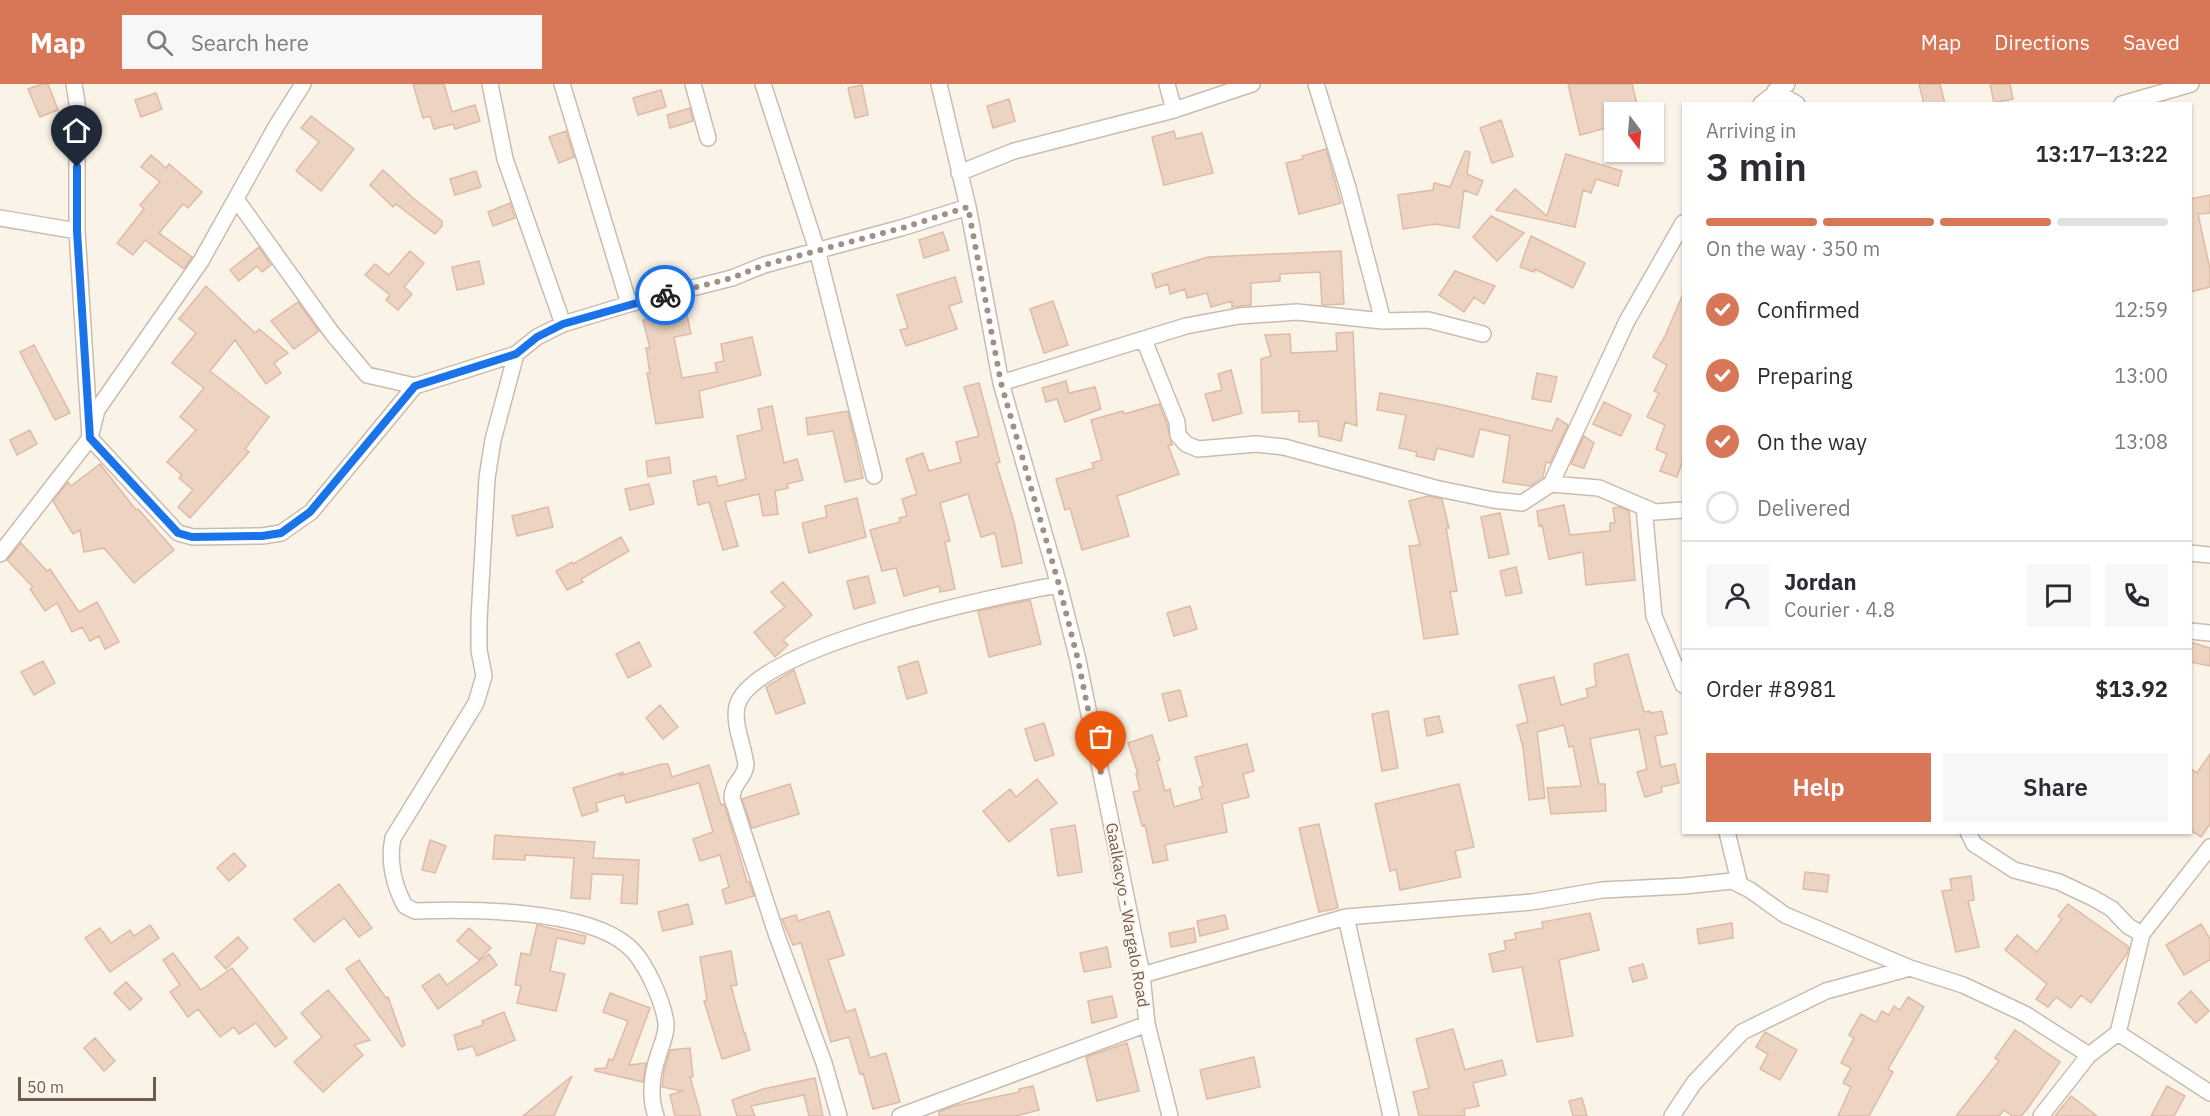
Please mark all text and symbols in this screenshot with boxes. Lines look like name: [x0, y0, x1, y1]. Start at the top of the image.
search box: [122, 15, 542, 69]
text: Map: [30, 24, 86, 61]
icon: search: [143, 26, 176, 59]
text: Search here: [191, 28, 309, 57]
text: Map: [1921, 28, 1961, 56]
text: Directions: [1994, 28, 2090, 56]
text: Saved: [2123, 28, 2180, 56]
north arrow: [1604, 102, 1664, 162]
map controls: [1604, 102, 1664, 162]
pin: [51, 105, 102, 167]
icon: home: [60, 114, 93, 147]
text: Arriving in: [1706, 117, 1796, 144]
text: 13:17–13:22: [2035, 139, 2168, 168]
text: 3 min: [1706, 141, 1807, 192]
text: On the way · 350 m: [1706, 235, 1880, 262]
courier: [635, 265, 695, 325]
icon: bike: [649, 279, 682, 312]
icon: check: [1706, 293, 1739, 326]
text: Confirmed: [1757, 295, 1860, 324]
text: 12:59: [2114, 296, 2168, 323]
icon: check: [1706, 359, 1739, 392]
text: Preparing: [1757, 361, 1852, 390]
text: 13:00: [2114, 362, 2168, 389]
icon: check: [1706, 425, 1739, 458]
text: On the way: [1757, 427, 1867, 456]
text: 13:08: [2114, 428, 2168, 455]
text: Delivered: [1757, 493, 1851, 522]
button: person: [1706, 564, 1769, 627]
button: chat: [2027, 564, 2090, 627]
button: phone: [2105, 564, 2168, 627]
text: Jordan: [1784, 567, 1857, 596]
text: Courier · 4.8: [1784, 596, 1895, 623]
text: Order #8981: [1706, 674, 1836, 703]
text: $13.92: [2095, 674, 2168, 703]
pin: [1075, 711, 1126, 773]
icon: bag: [1084, 720, 1117, 753]
button: Help: [1706, 753, 1931, 822]
button: Share: [1943, 753, 2168, 822]
street label: Gaalkacyo - Wargalo Road: [1102, 821, 1154, 1009]
scale bar: [18, 1074, 156, 1102]
text: 50 m: [27, 1077, 64, 1097]

